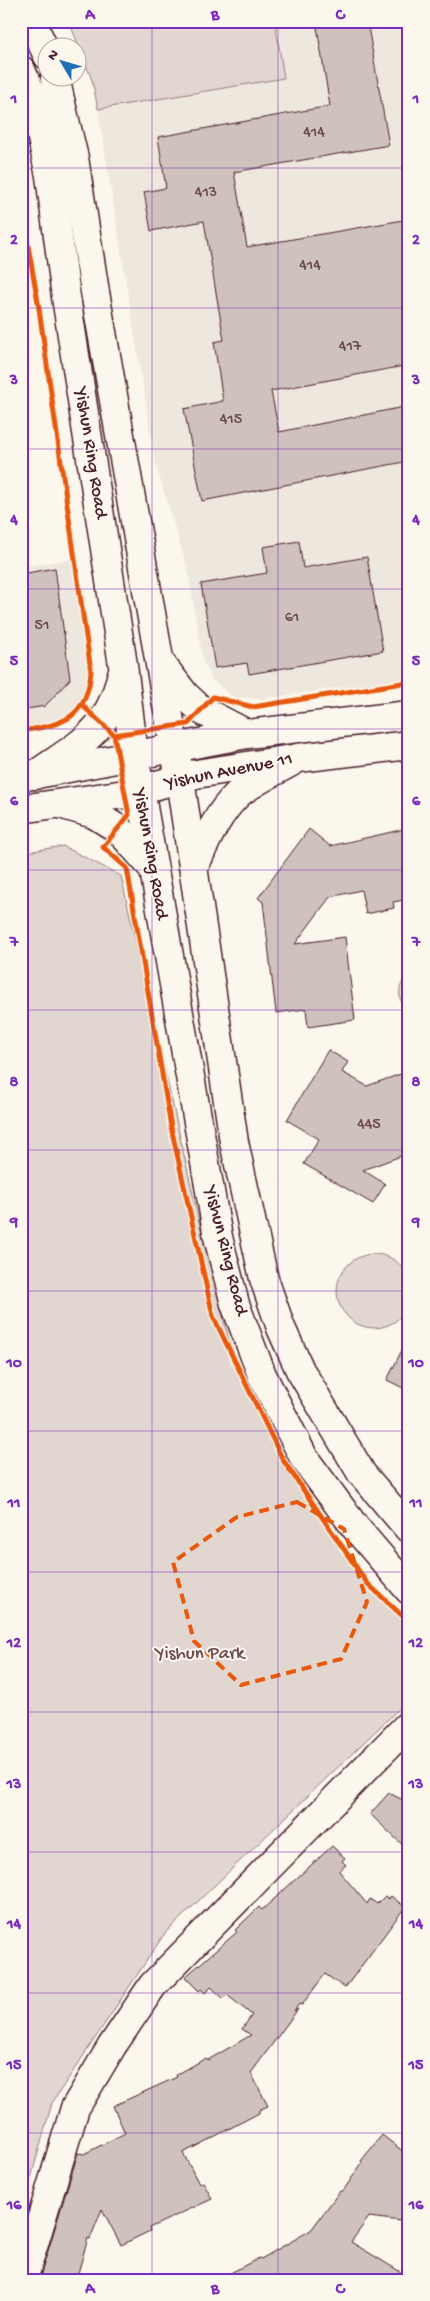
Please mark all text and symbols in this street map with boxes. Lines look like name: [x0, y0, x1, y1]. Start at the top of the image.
text: A: [84, 7, 96, 26]
text: B: [210, 7, 220, 26]
text: C: [335, 7, 346, 26]
north arrow: [38, 38, 88, 88]
text: N: [44, 47, 63, 64]
text: 1: [10, 91, 17, 110]
text: 1: [412, 91, 419, 110]
house number: 414: [303, 124, 325, 143]
house number: 413: [195, 184, 217, 203]
text: 2: [10, 232, 18, 251]
text: 2: [412, 232, 420, 251]
house number: 414: [299, 257, 321, 276]
house number: 417: [339, 338, 362, 357]
text: 3: [9, 372, 18, 391]
text: 3: [411, 372, 420, 391]
street label: Yishun Ring Road: [68, 384, 112, 522]
house number: 415: [220, 411, 242, 430]
text: 4: [9, 512, 18, 531]
text: 4: [411, 512, 420, 531]
house number: 61: [285, 609, 299, 628]
house number: 51: [35, 617, 49, 636]
text: 5: [10, 653, 19, 672]
text: 5: [412, 653, 421, 672]
street label: Yishun Avenue 11: [161, 748, 295, 796]
street label: Yishun Ring Road: [127, 785, 173, 923]
text: 6: [10, 793, 19, 812]
text: 6: [412, 793, 421, 812]
text: 7: [9, 934, 19, 953]
text: 7: [411, 934, 421, 953]
text: 8: [10, 1074, 19, 1093]
text: 8: [412, 1074, 421, 1093]
house number: 445: [357, 1116, 381, 1135]
street label: Yishun Ring Road: [197, 1182, 253, 1320]
text: 9: [9, 1214, 18, 1233]
text: 9: [411, 1214, 420, 1233]
text: 10: [5, 1355, 22, 1374]
text: 10: [407, 1355, 424, 1374]
text: 11: [7, 1495, 20, 1514]
text: 11: [409, 1495, 422, 1514]
text: 12: [6, 1635, 21, 1654]
text: 12: [408, 1635, 423, 1654]
park label: Yishun Park: [154, 1643, 246, 1666]
text: 13: [6, 1776, 21, 1795]
text: 13: [408, 1776, 423, 1795]
text: 14: [6, 1916, 21, 1935]
text: 14: [408, 1916, 423, 1935]
text: 15: [6, 2057, 22, 2076]
text: 15: [408, 2057, 424, 2076]
text: 16: [6, 2197, 22, 2216]
text: 16: [408, 2197, 424, 2216]
text: A: [84, 2281, 96, 2300]
text: B: [210, 2281, 220, 2300]
text: C: [335, 2281, 346, 2300]

